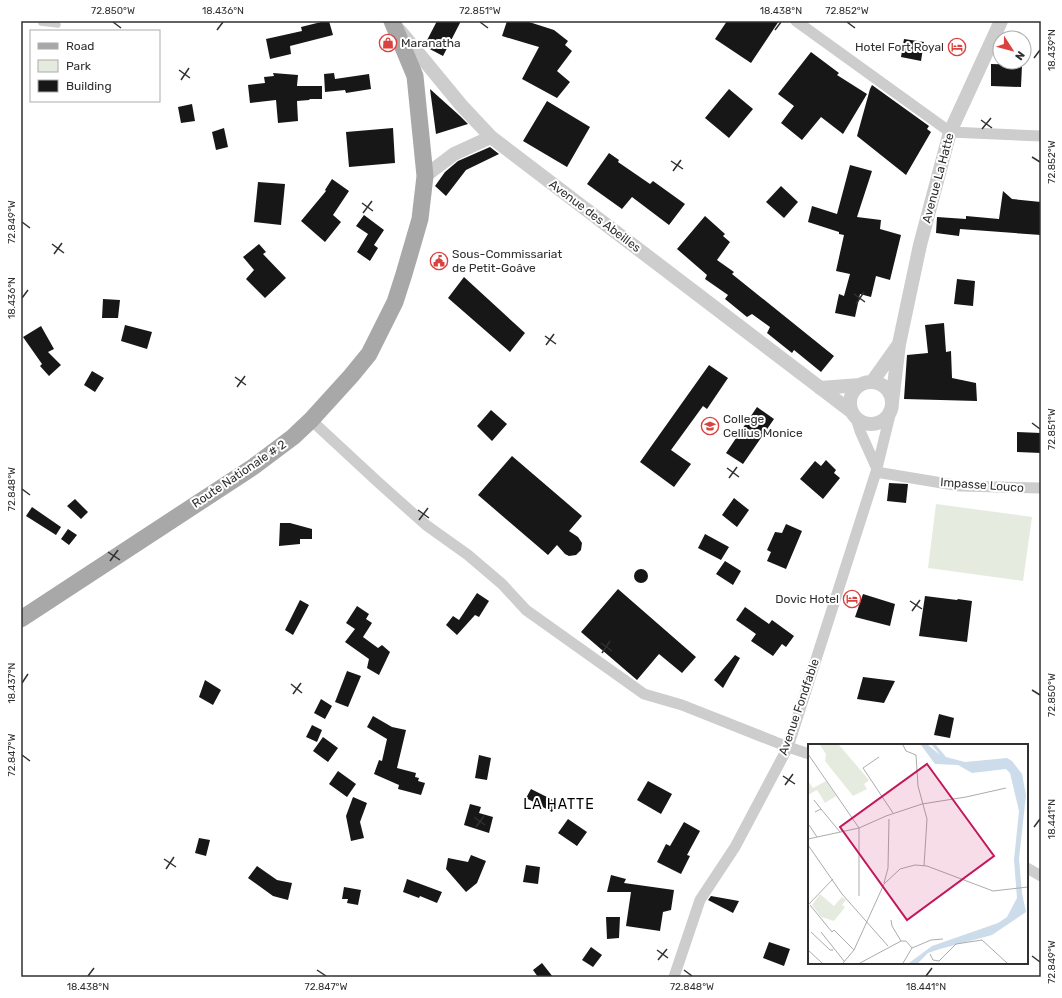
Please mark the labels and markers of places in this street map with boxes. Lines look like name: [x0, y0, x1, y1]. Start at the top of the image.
shop icon: Maranatha: [378, 33, 398, 53]
place label: Maranatha: [401, 36, 461, 50]
hotel icon: Hotel Fort Royal: [947, 37, 967, 57]
place label: Hotel Fort Royal: [855, 40, 944, 54]
place label: Sous-Commissariat de Petit-Goâve: [452, 247, 562, 275]
public building icon: Sous-Commissariat de Petit-Goâve: [429, 251, 449, 271]
place label: College Cellius Monice: [723, 412, 803, 440]
school or university icon: College Cellius Monice: [700, 416, 720, 436]
hotel icon: Dovic Hotel: [842, 589, 862, 609]
place label: Dovic Hotel: [775, 592, 839, 606]

